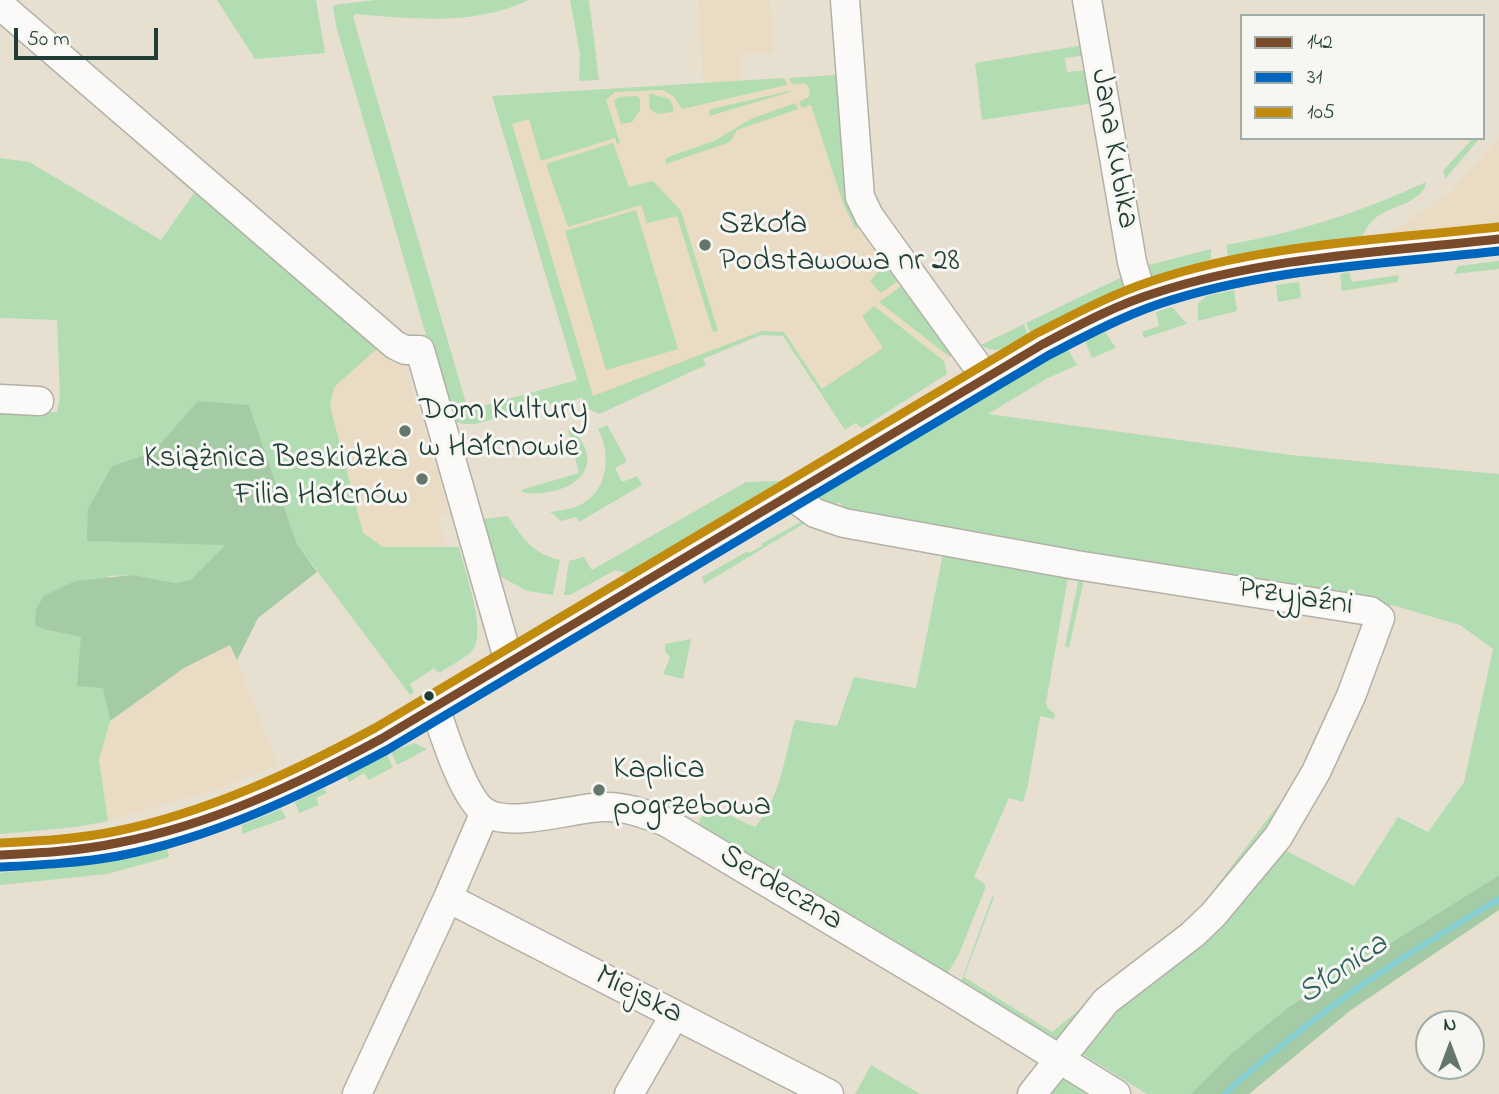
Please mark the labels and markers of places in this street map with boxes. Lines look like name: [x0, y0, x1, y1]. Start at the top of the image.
place label: Szkoła Podstawowa nr 28: [719, 208, 960, 283]
marker: Szkoła Podstawowa nr 28: [697, 237, 713, 253]
place label: Dom Kultury w Hałcnowie: [419, 394, 588, 469]
marker: Dom Kultury w Hałcnowie: [397, 423, 413, 439]
place label: Książnica Beskidzka Filia Hałcnów: [144, 442, 408, 517]
marker: Książnica Beskidzka Filia Hałcnów: [414, 471, 430, 487]
unlabelled marker: [422, 689, 436, 703]
place label: Kaplica pogrzebowa: [613, 753, 771, 828]
marker: Kaplica pogrzebowa: [591, 782, 607, 798]

